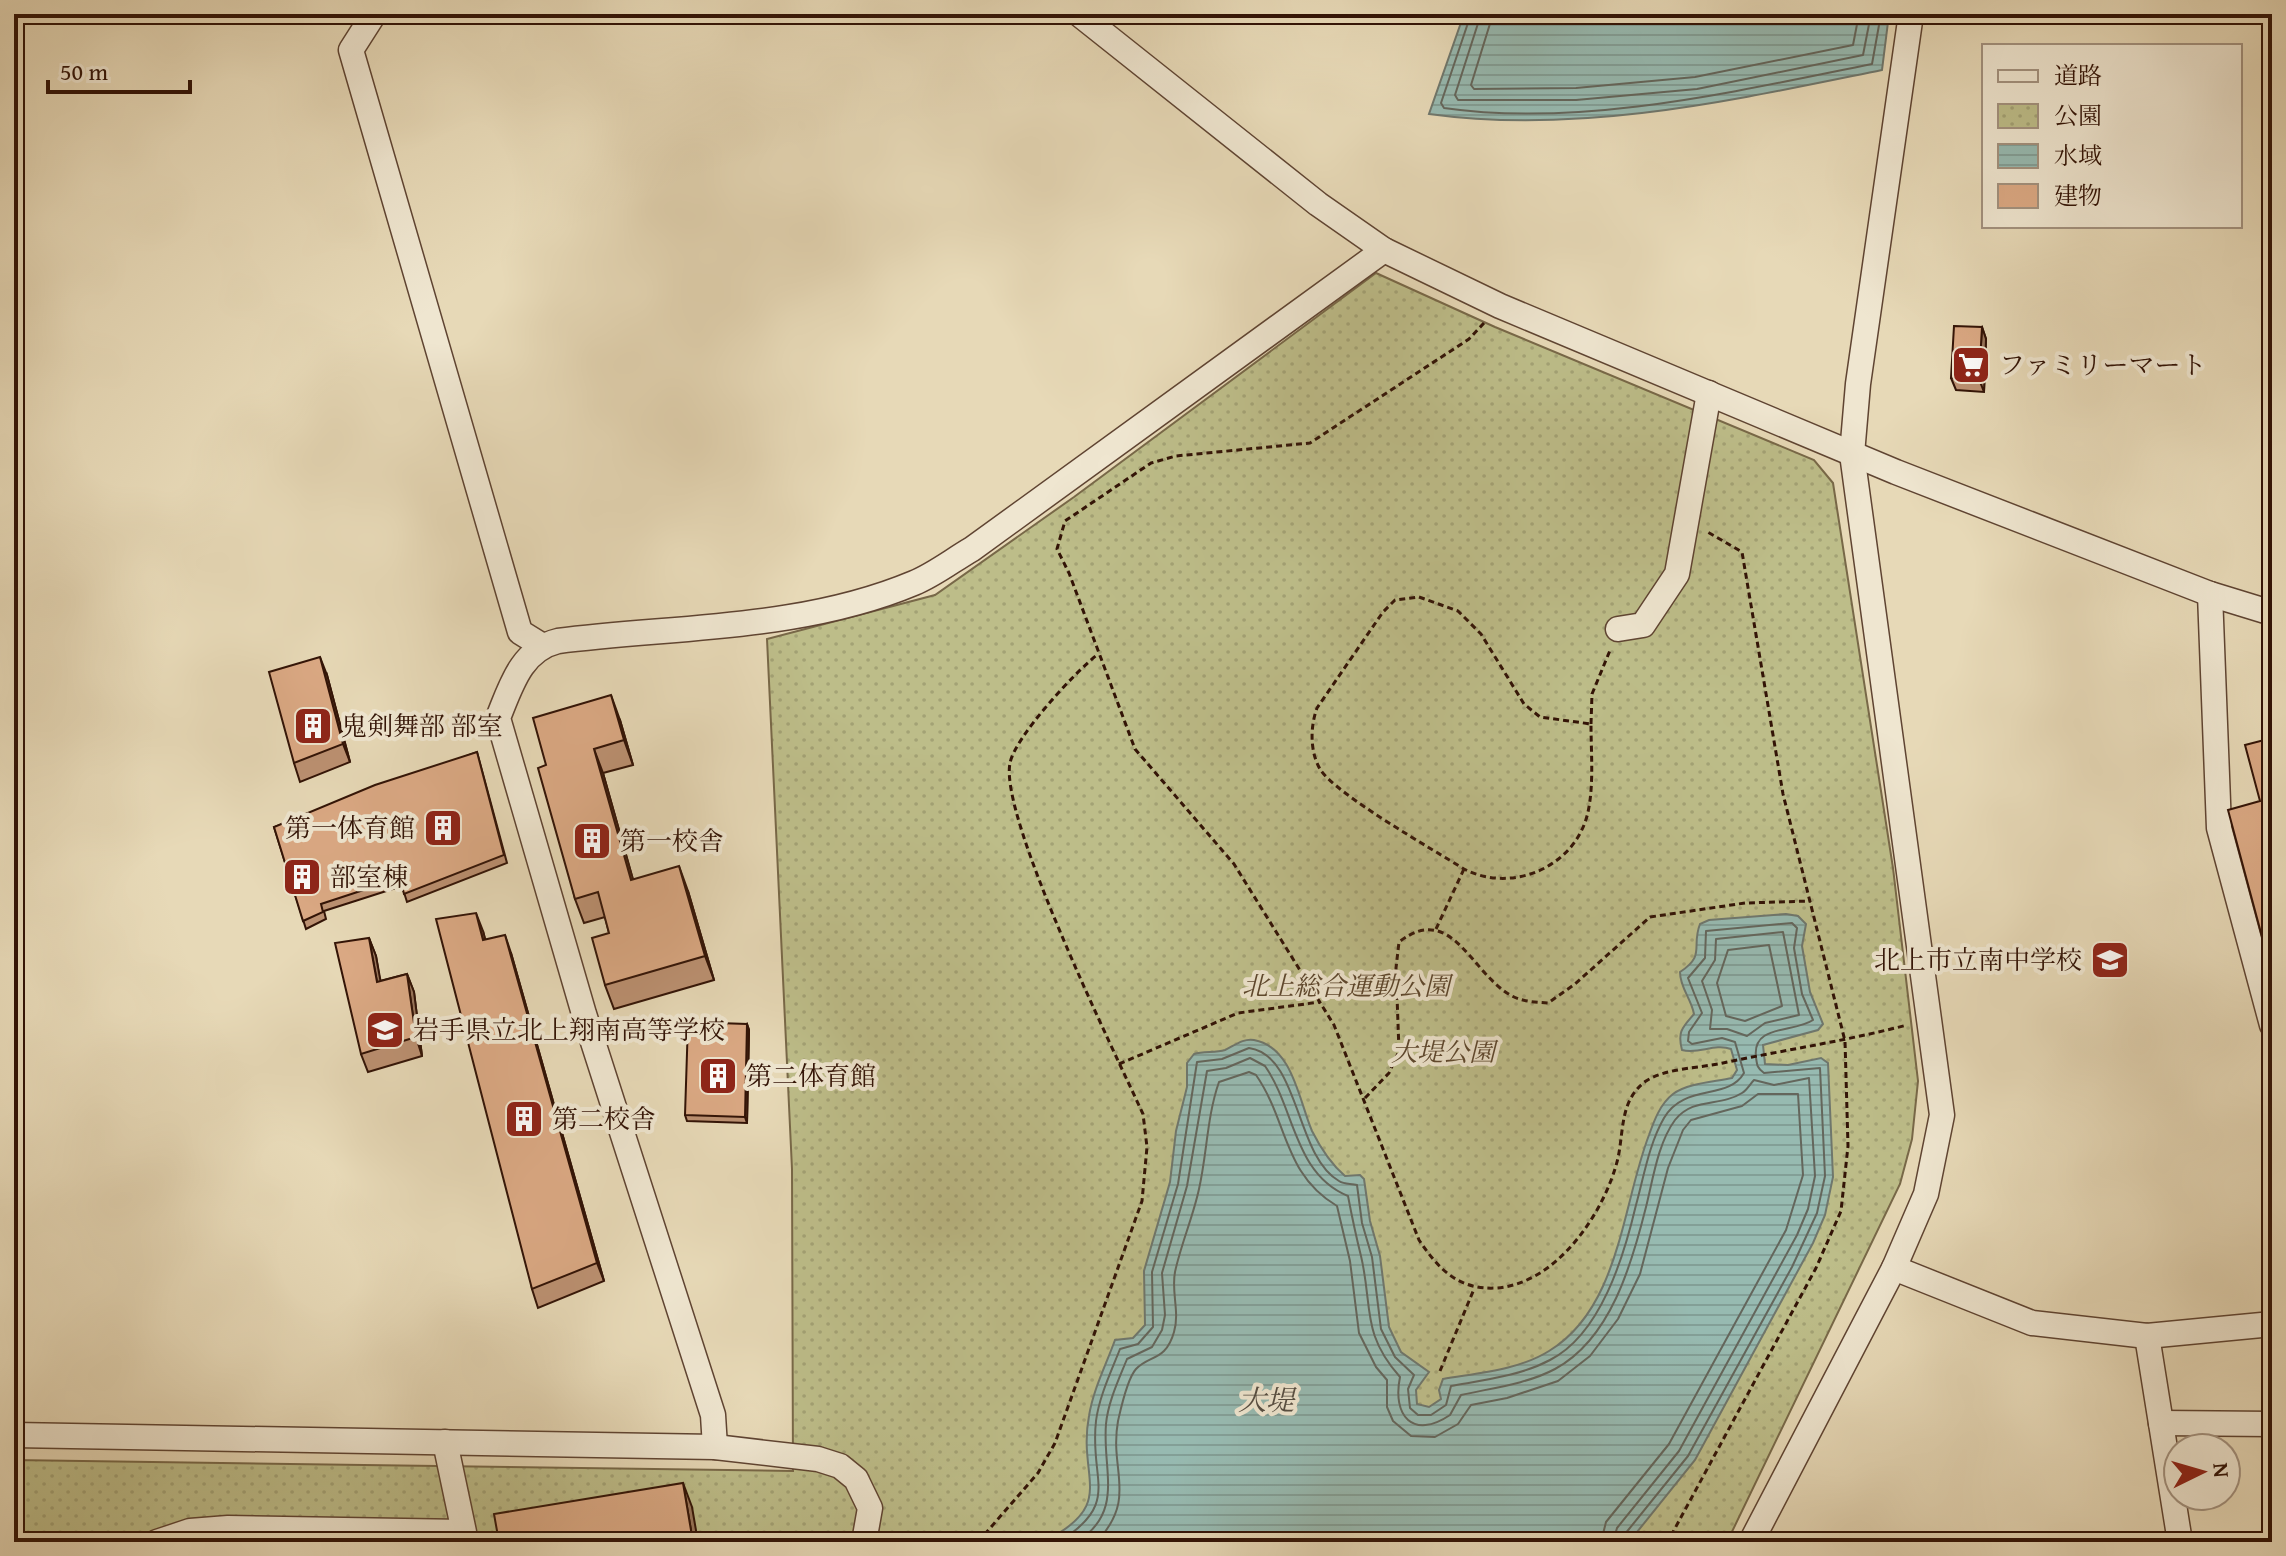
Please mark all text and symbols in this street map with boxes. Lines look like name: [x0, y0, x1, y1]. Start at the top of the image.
scale bar: [48, 44, 190, 94]
legend: [1982, 44, 2242, 228]
text: 50 m: [60, 54, 108, 89]
text: 道路: [2054, 58, 2102, 93]
text: 公園: [2054, 98, 2102, 133]
text: 水域: [2054, 138, 2102, 173]
text: 建物: [2054, 178, 2102, 213]
supermarket icon: ファミリーマート: [1950, 344, 1992, 386]
place label: ファミリーマート: [1999, 345, 2206, 384]
building icon: 鬼剣舞部 部室: [292, 705, 334, 747]
place label: 鬼剣舞部 部室: [341, 706, 503, 745]
building icon: 第一体育館: [422, 807, 464, 849]
place label: 第一体育館: [285, 808, 415, 847]
building icon: 第一校舎: [571, 820, 613, 862]
place label: 第一校舎: [620, 821, 724, 860]
building icon: 部室棟: [281, 856, 323, 898]
place label: 部室棟: [330, 857, 408, 896]
school or university icon: 北上市立南中学校: [2089, 939, 2131, 981]
place label: 北上市立南中学校: [1874, 940, 2082, 979]
park label: 北上総合運動公園: [1242, 966, 1454, 1005]
school or university icon: 岩手県立北上翔南高等学校: [364, 1009, 406, 1051]
place label: 岩手県立北上翔南高等学校: [413, 1010, 725, 1049]
park label: 大堤公園: [1391, 1032, 1499, 1071]
building icon: 第二体育館: [697, 1055, 739, 1097]
place label: 第二体育館: [746, 1056, 876, 1095]
building icon: 第二校舎: [503, 1098, 545, 1140]
place label: 第二校舎: [552, 1099, 656, 1138]
water label: 大堤: [1238, 1379, 1297, 1420]
north arrow: [2162, 1432, 2242, 1512]
text: N: [2205, 1462, 2239, 1479]

